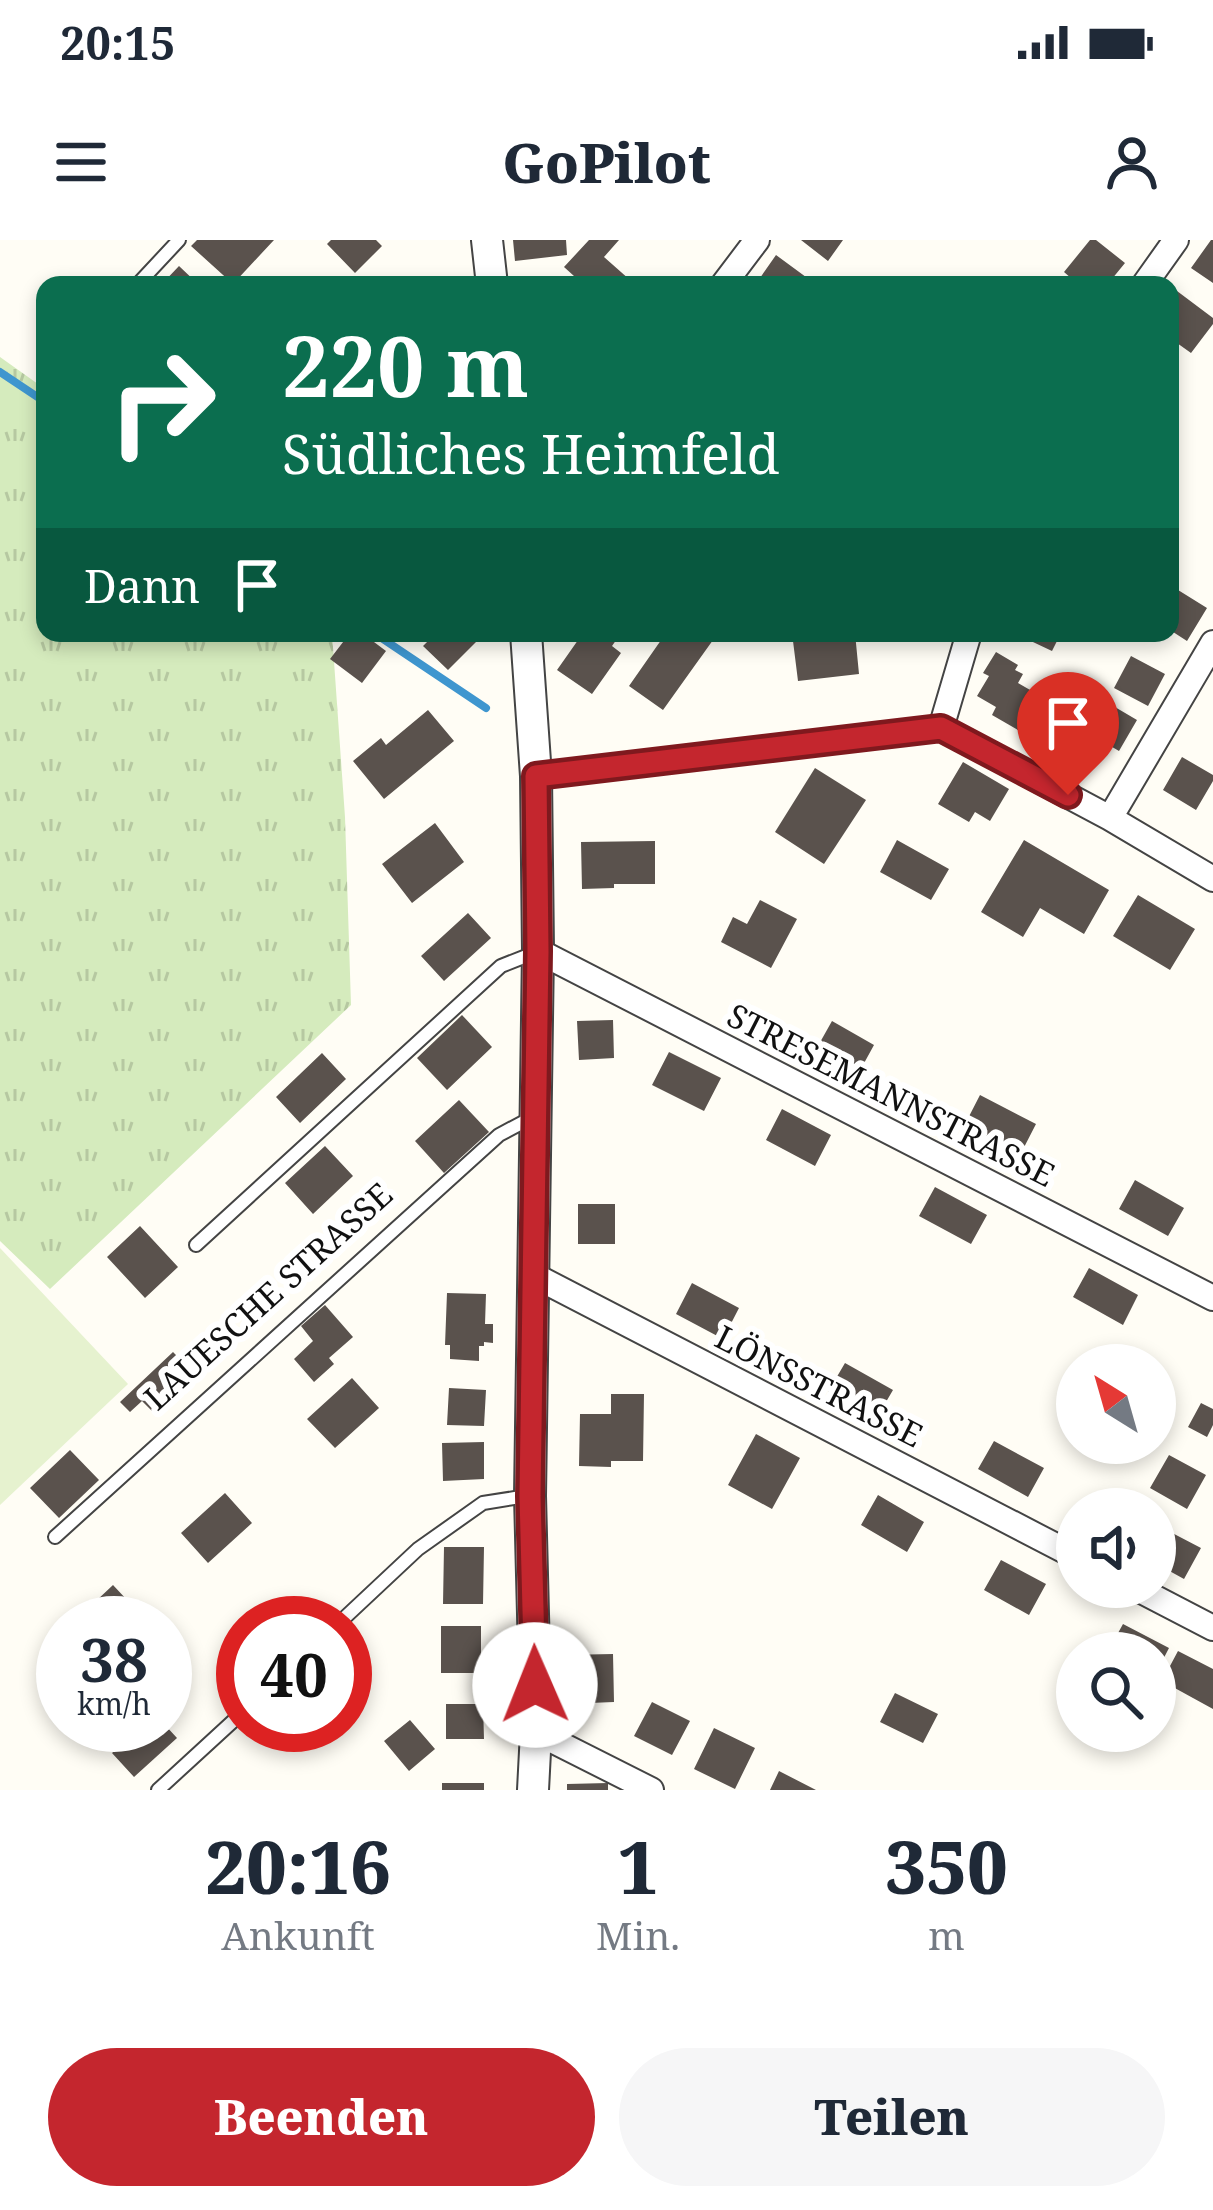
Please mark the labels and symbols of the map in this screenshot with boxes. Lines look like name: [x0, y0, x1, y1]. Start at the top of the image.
pin: [1017, 672, 1119, 795]
street label: STRESEMANNSTRASSE: [720, 992, 1063, 1197]
street label: LAUESCHE STRASSE: [134, 1172, 402, 1419]
street label: LÖNSSTRASSE: [708, 1314, 931, 1457]
north arrow: [1056, 1344, 1176, 1464]
speed limit sign: 40: [216, 1596, 372, 1752]
position arrow: [472, 1622, 598, 1748]

